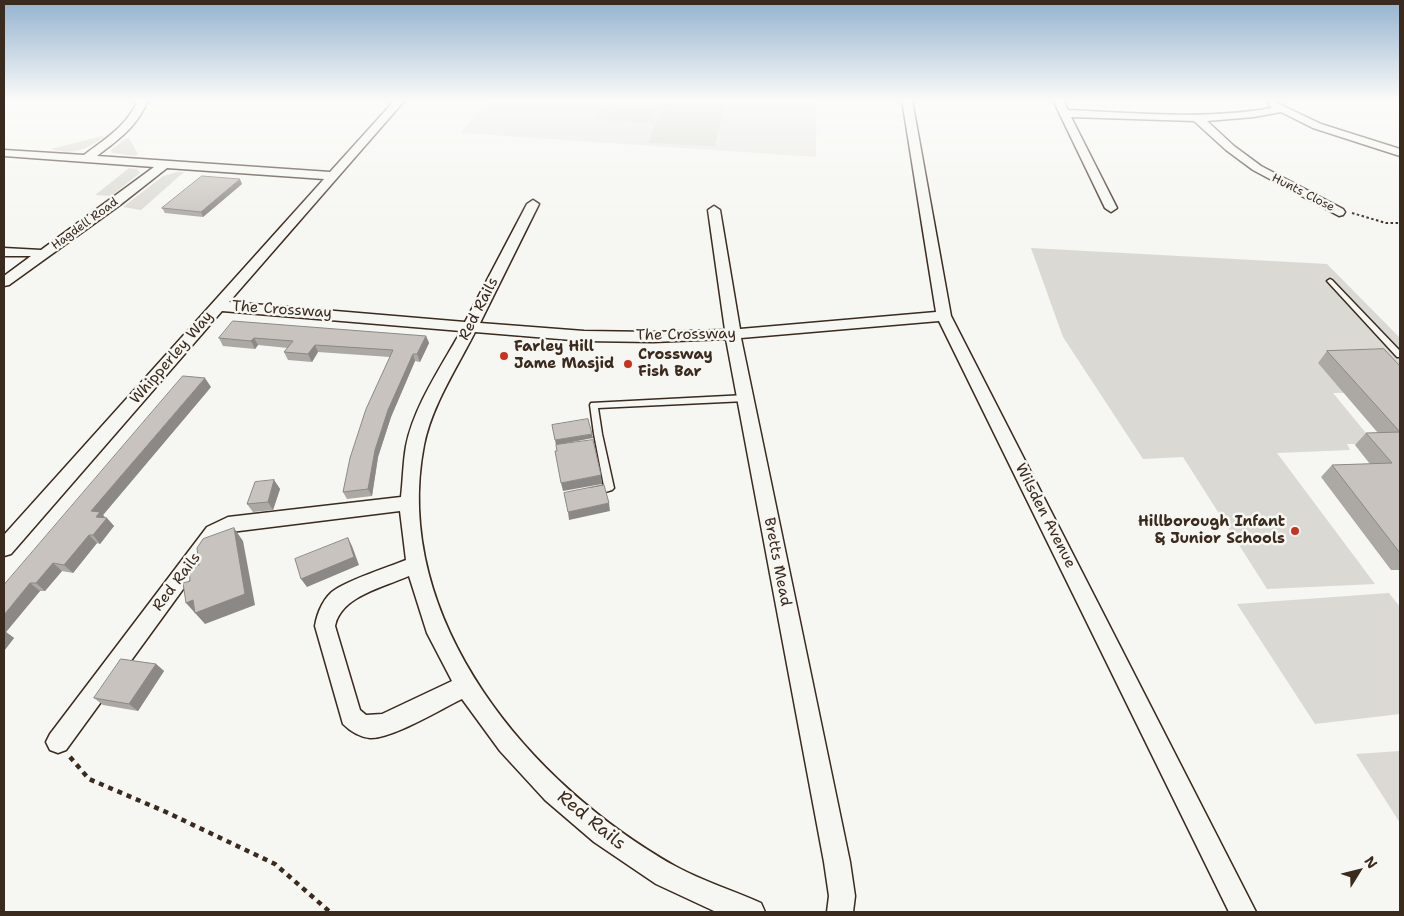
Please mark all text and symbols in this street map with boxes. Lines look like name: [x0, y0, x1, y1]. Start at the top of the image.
street label: Hunts Close: [1269, 171, 1337, 215]
street label: Hagdell Road: [49, 195, 121, 253]
street label: Red Rails: [455, 274, 503, 344]
street label: The Crossway: [231, 298, 333, 322]
street label: Whipperley Way: [127, 308, 217, 408]
street label: The Crossway: [636, 325, 736, 345]
place label: Farley Hill Jame Masjid: [514, 338, 614, 373]
place label: Crossway Fish Bar: [638, 346, 713, 381]
marker: Farley Hill Jame Masjid: [498, 350, 510, 362]
marker: Crossway Fish Bar: [622, 358, 634, 370]
street label: Wilsden Avenue: [1011, 461, 1079, 571]
place label: Hillborough Infant & Junior Schools: [1138, 513, 1285, 548]
street label: Bretts Mead: [760, 516, 794, 608]
marker: Hillborough Infant & Junior Schools: [1289, 525, 1301, 537]
street label: Red Rails: [149, 549, 205, 615]
street label: Red Rails: [552, 787, 630, 855]
north arrow: [1334, 846, 1384, 896]
text: N: [1361, 852, 1382, 872]

